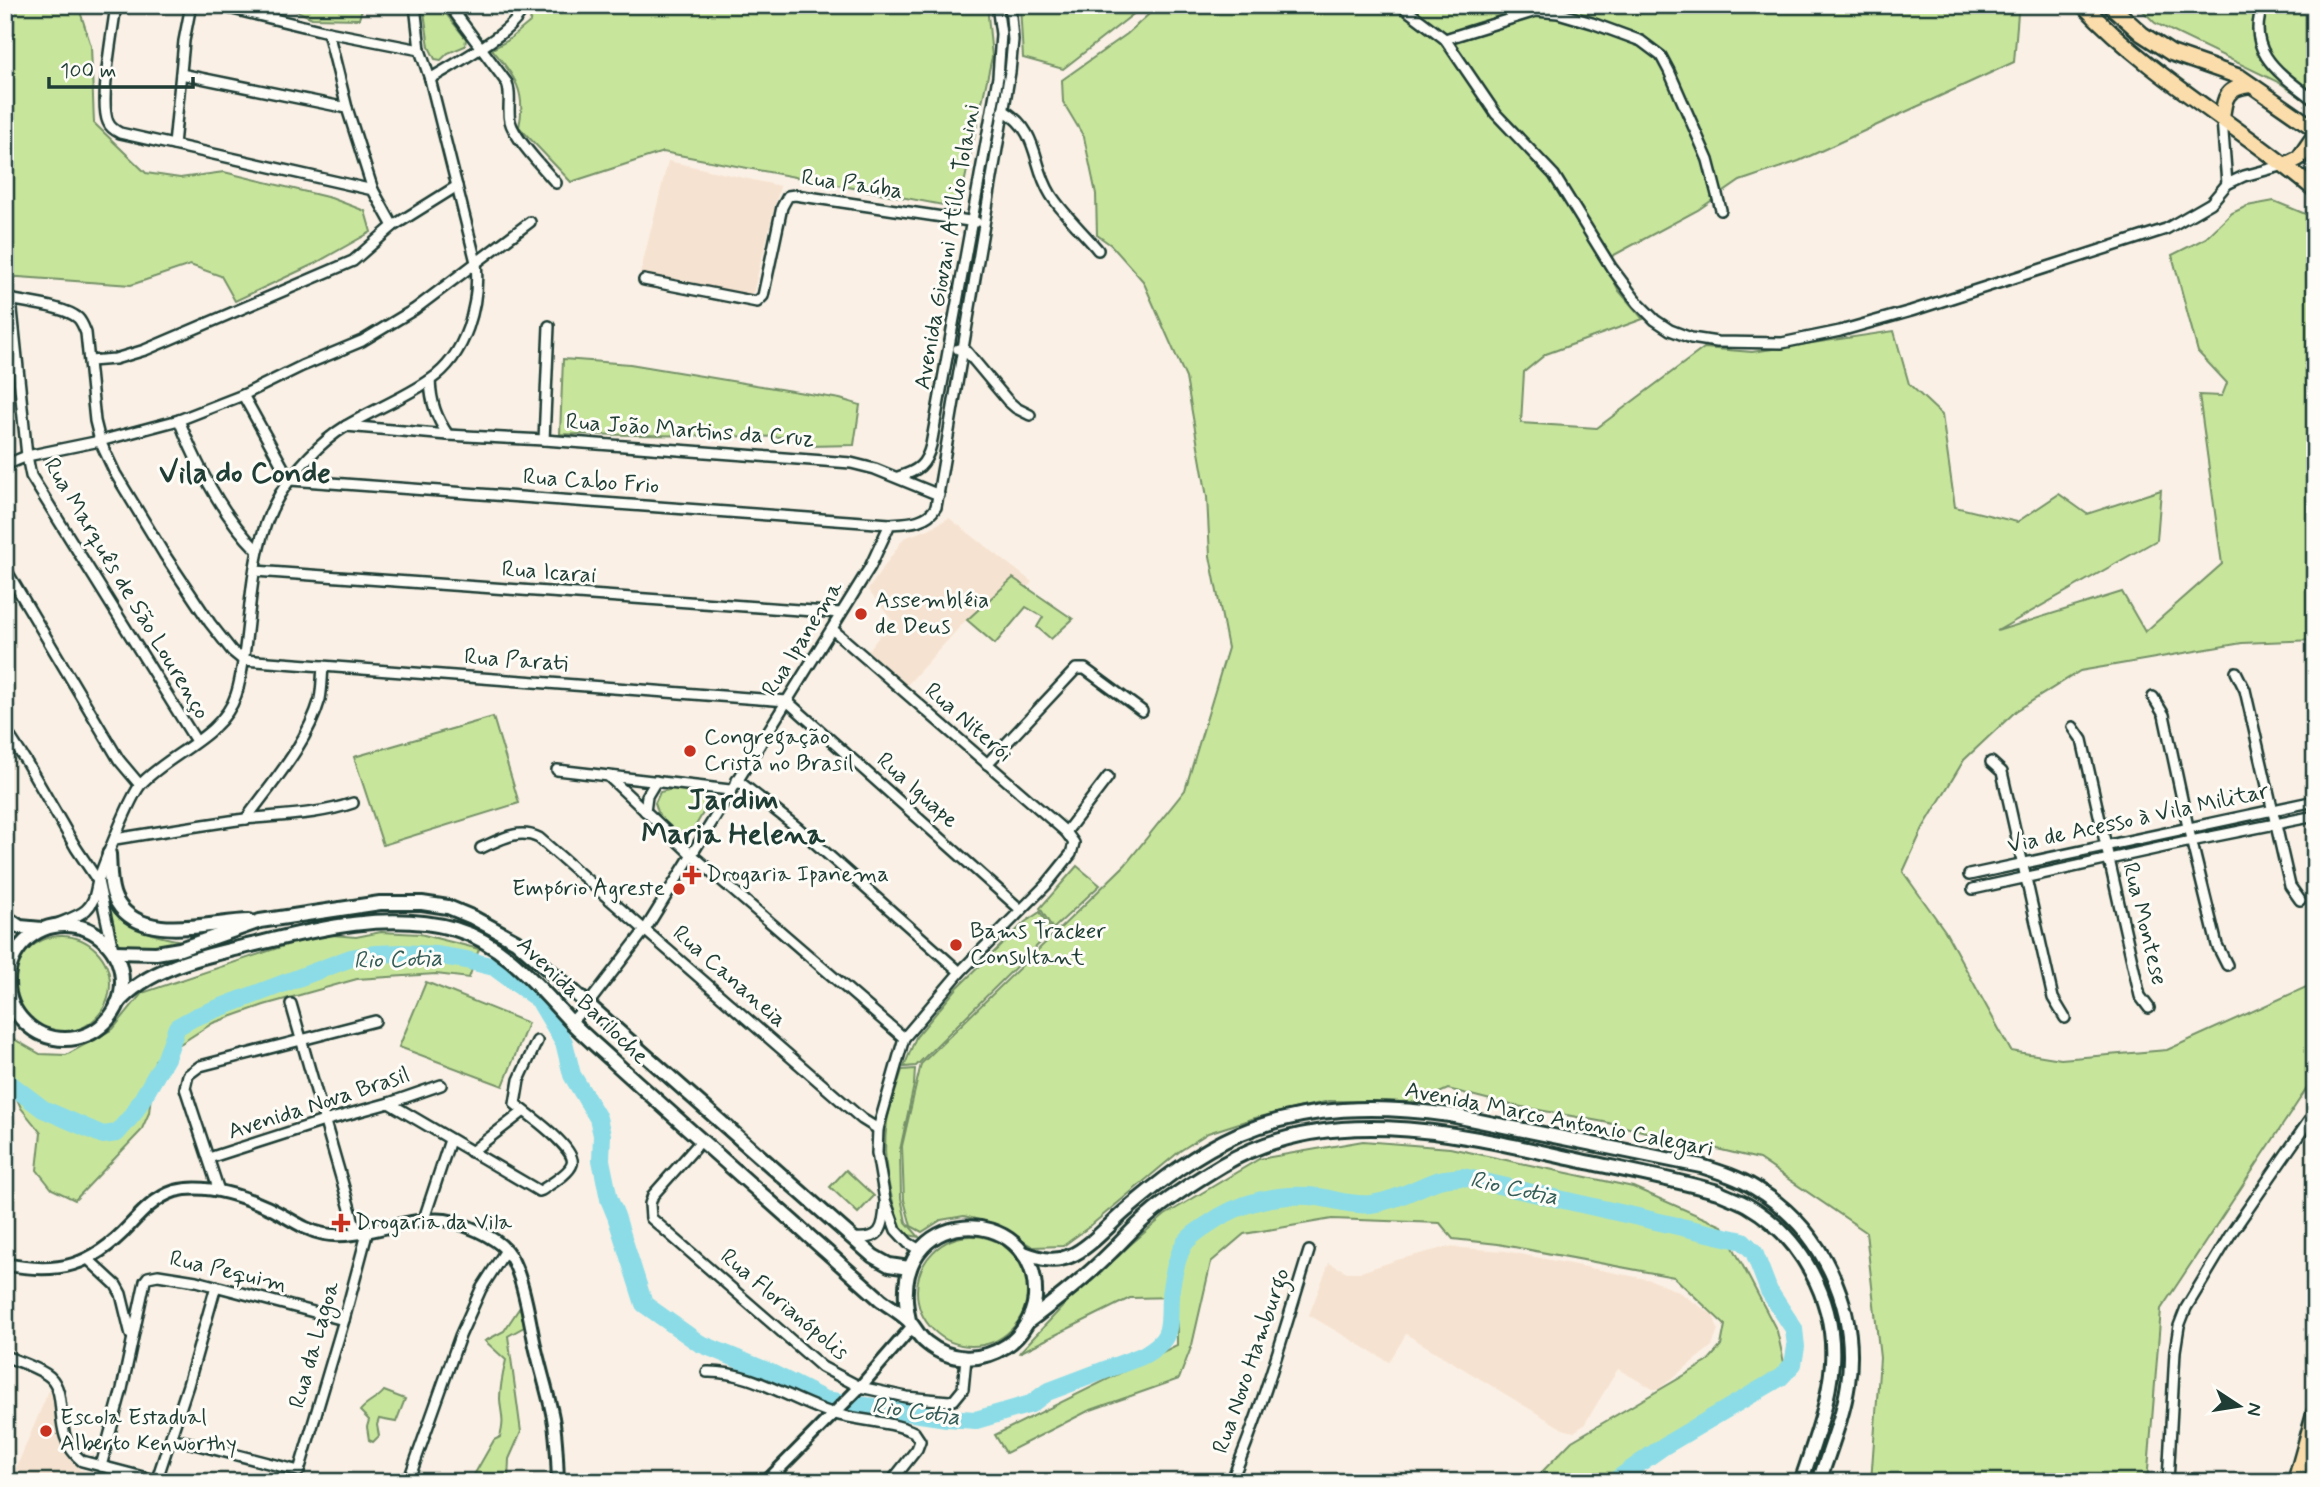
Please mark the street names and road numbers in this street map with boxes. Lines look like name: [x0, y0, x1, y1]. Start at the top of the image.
street label: Avenida Giovani Atílio Tolaini: [908, 102, 988, 392]
street label: Rua Paúba: [799, 163, 905, 207]
street label: Rua João Martins da Cruz: [565, 407, 815, 455]
street label: Rua Marquês de São Lourenço: [36, 453, 216, 725]
street label: Rua Cabo Frio: [522, 462, 660, 502]
street label: Rua Icarai: [501, 555, 597, 591]
street label: Rua Ipanema: [755, 575, 851, 703]
street label: Rua Parati: [463, 642, 569, 680]
street label: Rua Niterói: [918, 676, 1018, 770]
street label: Rua Iguape: [870, 746, 965, 836]
street label: Via de Acesso à Vila Militar: [2005, 777, 2272, 861]
street label: Rua Montese: [2114, 859, 2174, 989]
street label: Rua Cananeia: [666, 919, 792, 1035]
street label: Avenida Bariloche: [510, 930, 654, 1072]
street label: Avenida Nova Brasil: [224, 1060, 414, 1148]
street label: Avenida Marco Antonio Calegari: [1402, 1075, 1716, 1167]
street label: Rua Florianópolis: [713, 1242, 855, 1368]
street label: Rua Pequim: [166, 1244, 290, 1300]
street label: Rua Novo Hamburgo: [1206, 1264, 1300, 1458]
street label: Rua da Lagoa: [283, 1278, 349, 1412]

